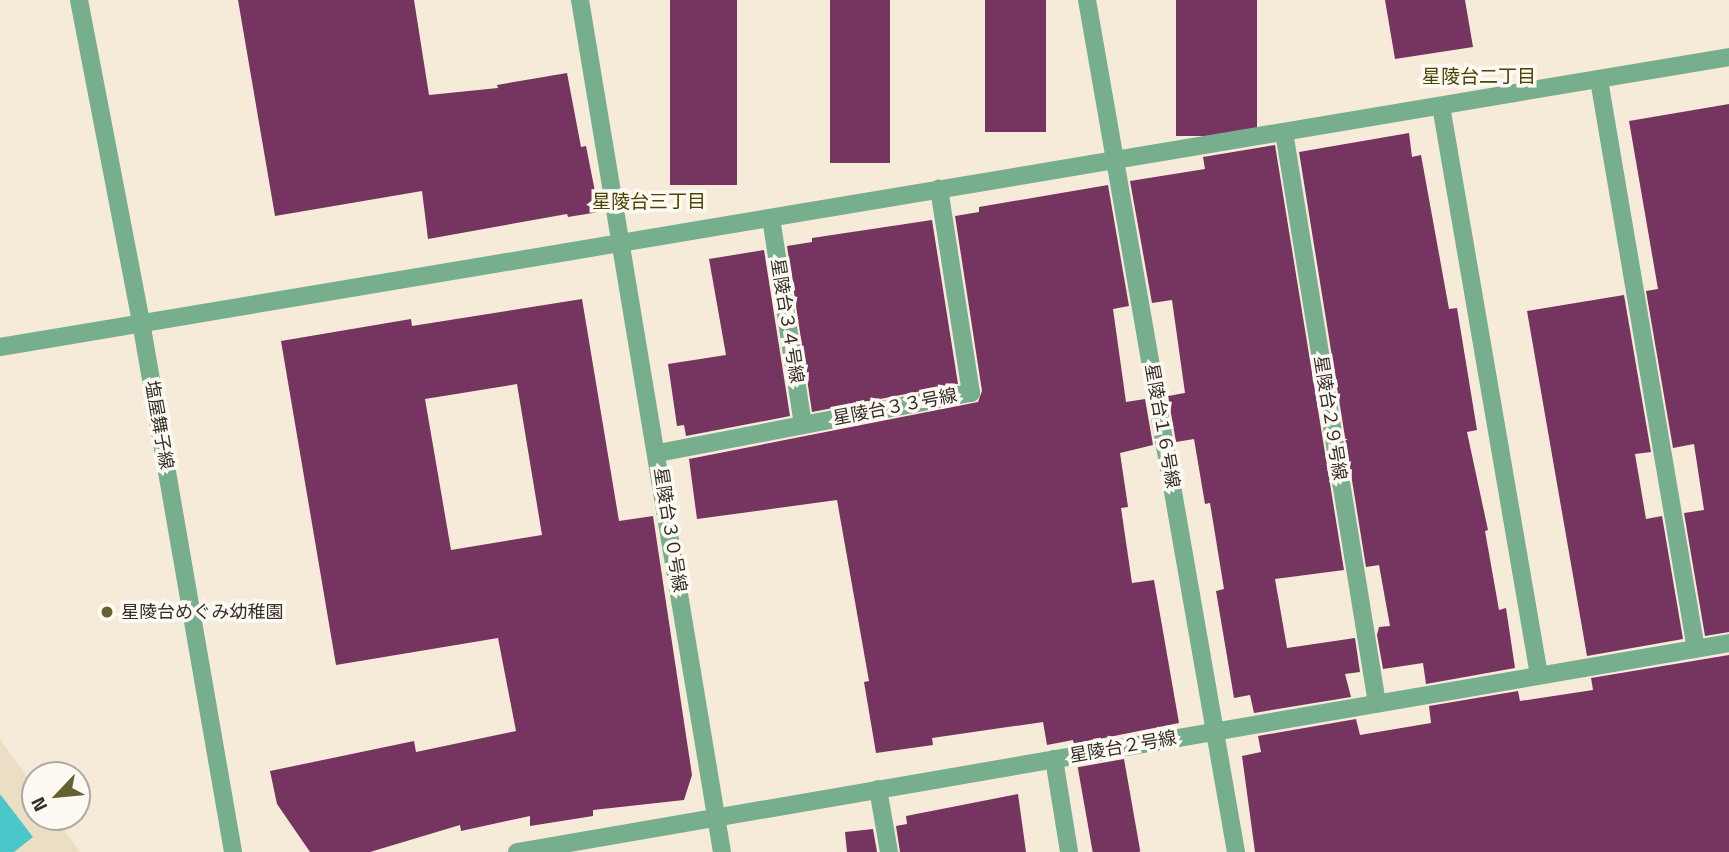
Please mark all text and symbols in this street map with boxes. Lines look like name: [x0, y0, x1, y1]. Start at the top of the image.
district label: 星陵台二丁目: [1422, 65, 1536, 87]
district label: 星陵台三丁目: [592, 190, 706, 212]
street label: 星陵台３４号線: [766, 257, 808, 385]
street label: 星陵台２９号線: [1309, 354, 1351, 482]
street label: 星陵台１６号線: [1140, 362, 1184, 490]
street label: 塩屋舞子線: [141, 379, 177, 471]
street label: 星陵台３３号線: [831, 384, 959, 430]
street label: 星陵台３０号線: [649, 466, 691, 594]
place label: 星陵台めぐみ幼稚園: [121, 601, 283, 623]
marker: 星陵台めぐみ幼稚園: [99, 604, 115, 620]
street label: 星陵台２号線: [1068, 727, 1178, 767]
north arrow: [21, 761, 91, 831]
text: N: [23, 792, 54, 817]

